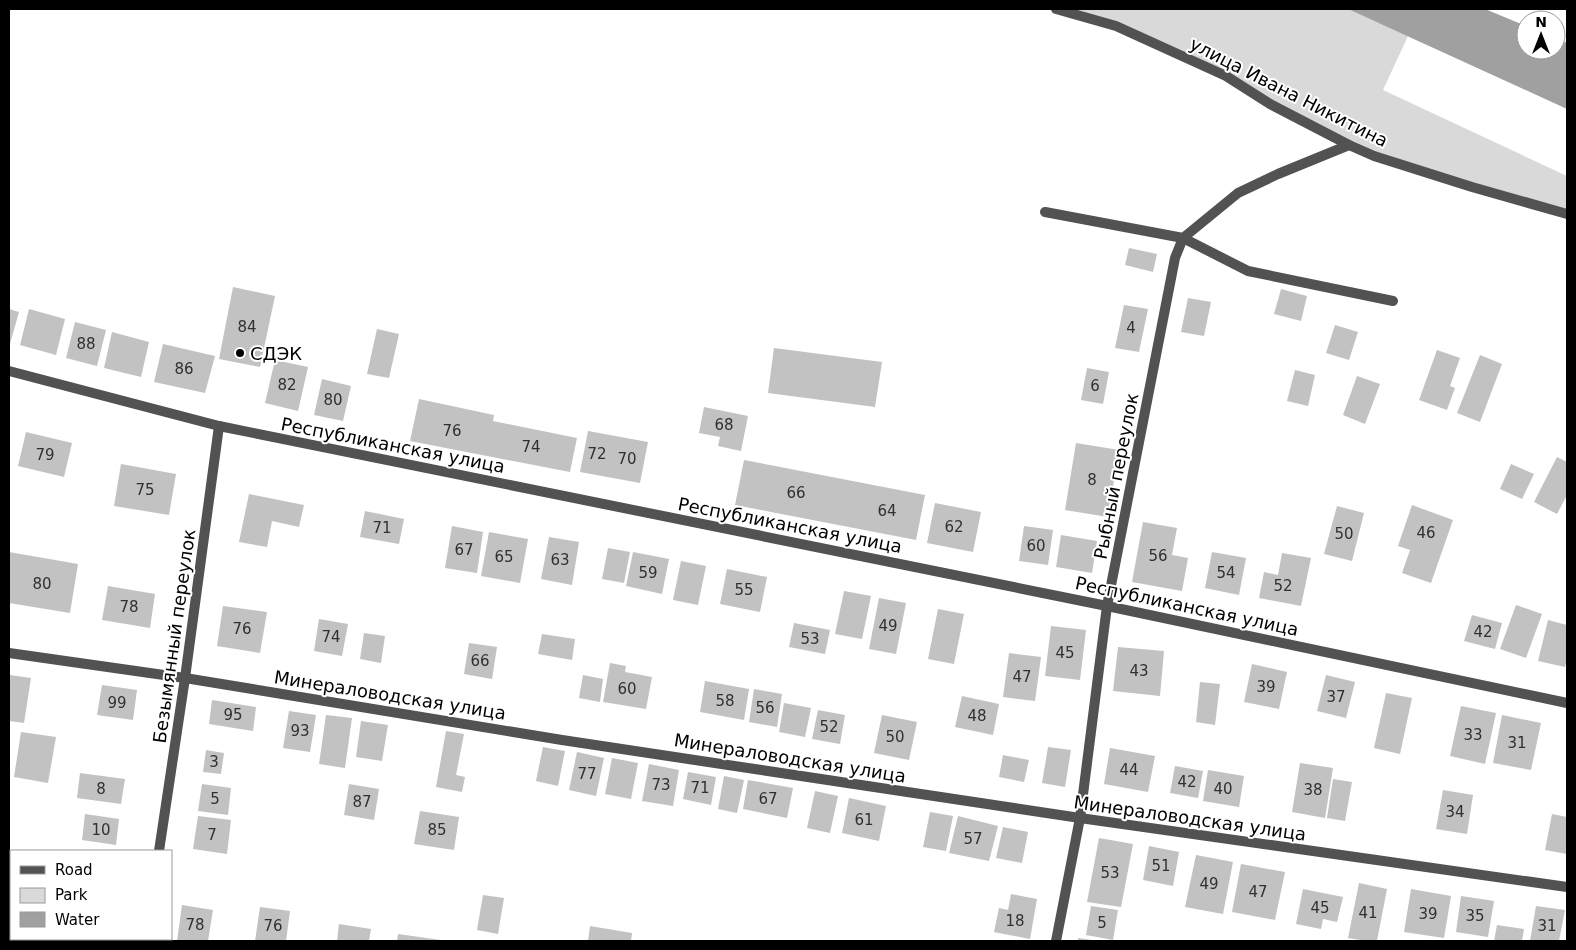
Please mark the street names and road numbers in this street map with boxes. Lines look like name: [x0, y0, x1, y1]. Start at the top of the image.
street label: улица Ивана Никитина: [1187, 33, 1391, 151]
street label: Рыбный переулок: [1090, 391, 1142, 561]
street label: Республиканская улица: [279, 413, 507, 477]
street label: Республиканская улица: [676, 493, 904, 557]
street label: Безымянный переулок: [149, 527, 199, 744]
street label: Республиканская улица: [1073, 572, 1301, 640]
street label: Минераловодская улица: [272, 666, 508, 724]
street label: Минераловодская улица: [672, 729, 908, 787]
street label: Минераловодская улица: [1072, 791, 1308, 845]

